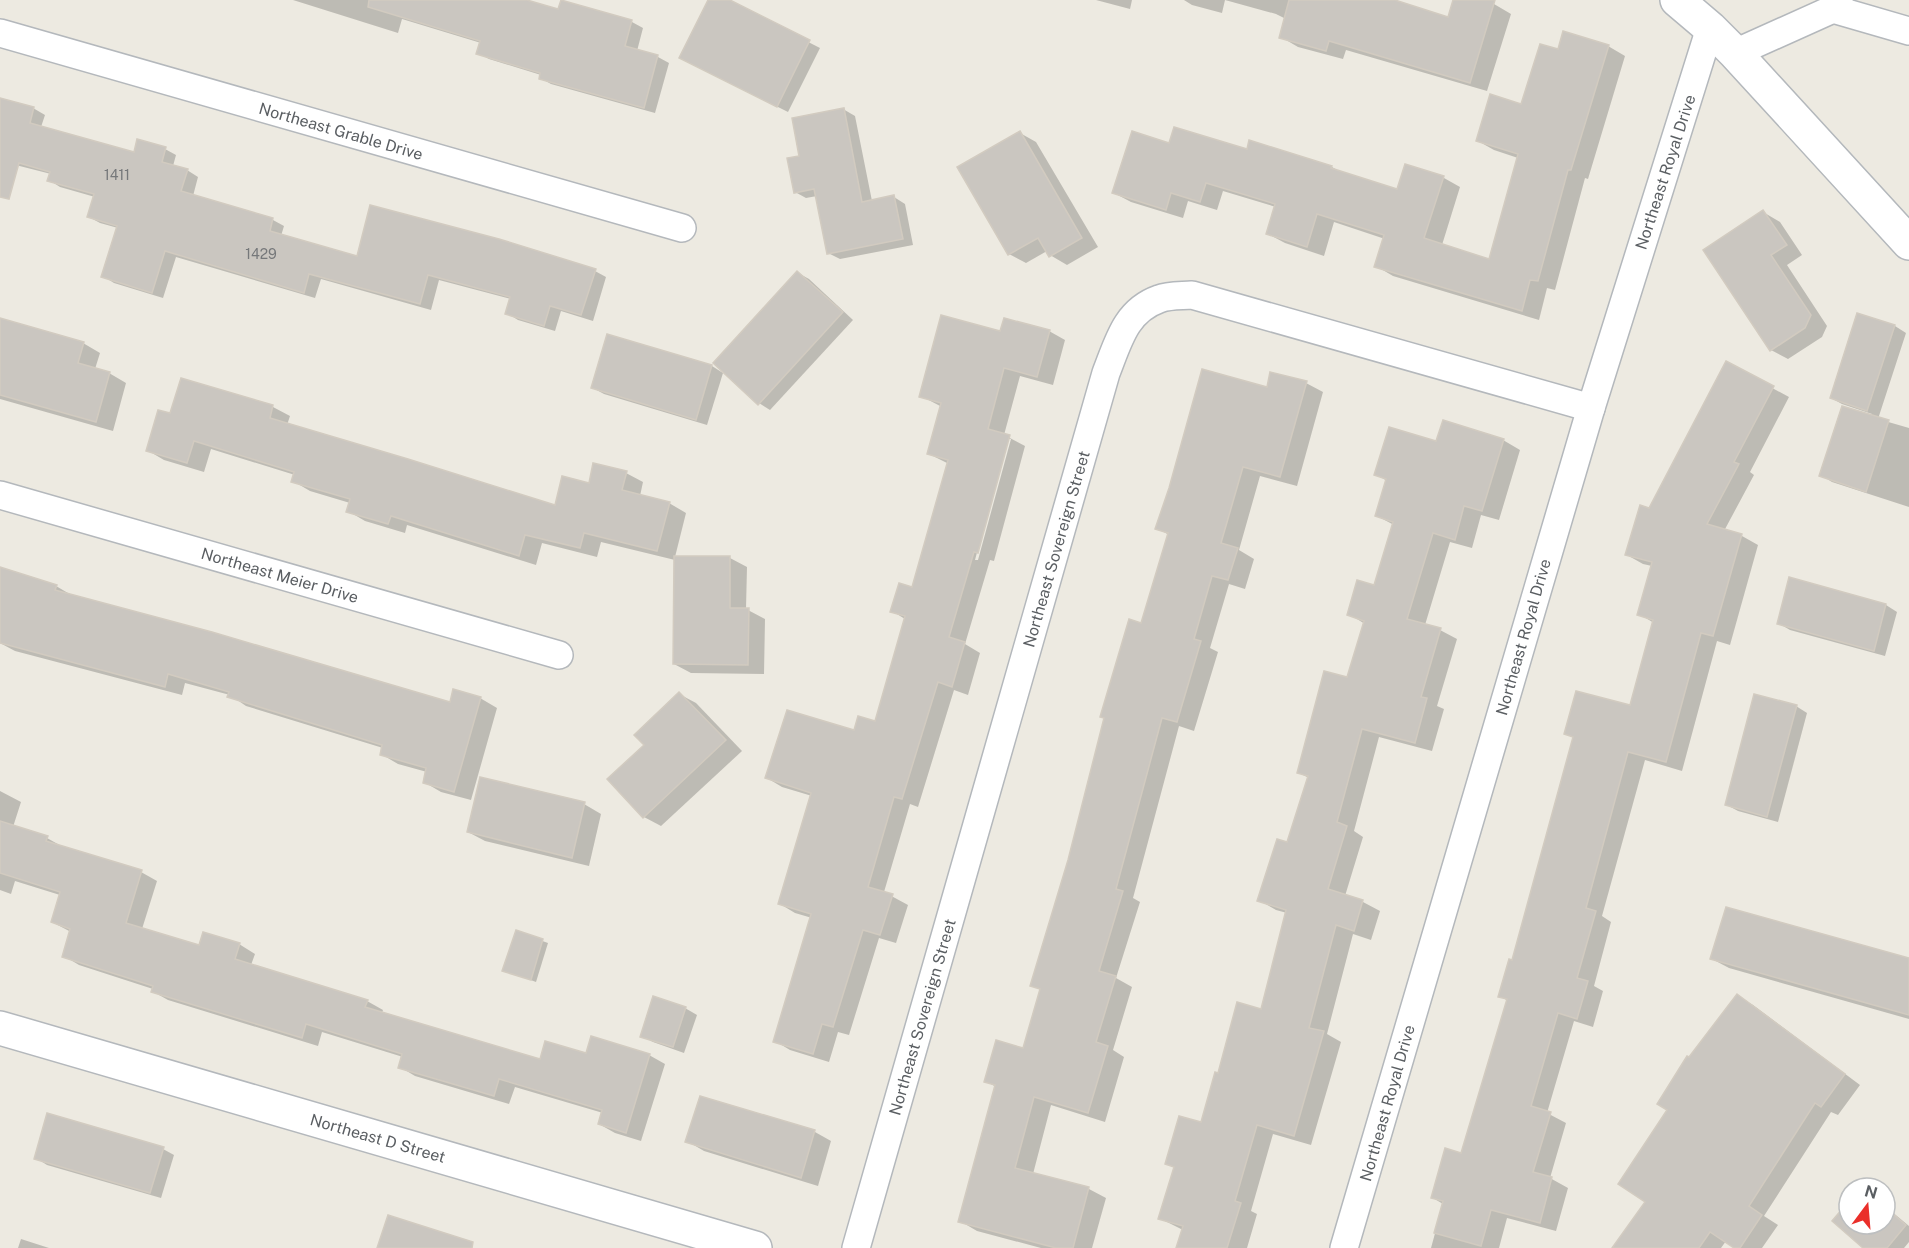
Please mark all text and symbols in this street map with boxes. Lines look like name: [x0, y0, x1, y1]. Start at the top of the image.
street label: Northeast Royal Drive: [1631, 92, 1700, 252]
street label: Northeast Grable Drive: [257, 99, 425, 164]
house number: 1411: [104, 167, 130, 183]
house number: 1429: [245, 246, 277, 262]
street label: Northeast Sovereign Street: [1019, 449, 1094, 650]
street label: Northeast Meier Drive: [199, 544, 361, 607]
street label: Northeast Royal Drive: [1492, 557, 1555, 718]
street label: Northeast Sovereign Street: [885, 917, 960, 1118]
street label: Northeast Royal Drive: [1356, 1023, 1419, 1184]
street label: Northeast D Street: [308, 1110, 448, 1167]
north arrow: [1837, 1176, 1897, 1236]
text: N: [1862, 1181, 1880, 1203]

